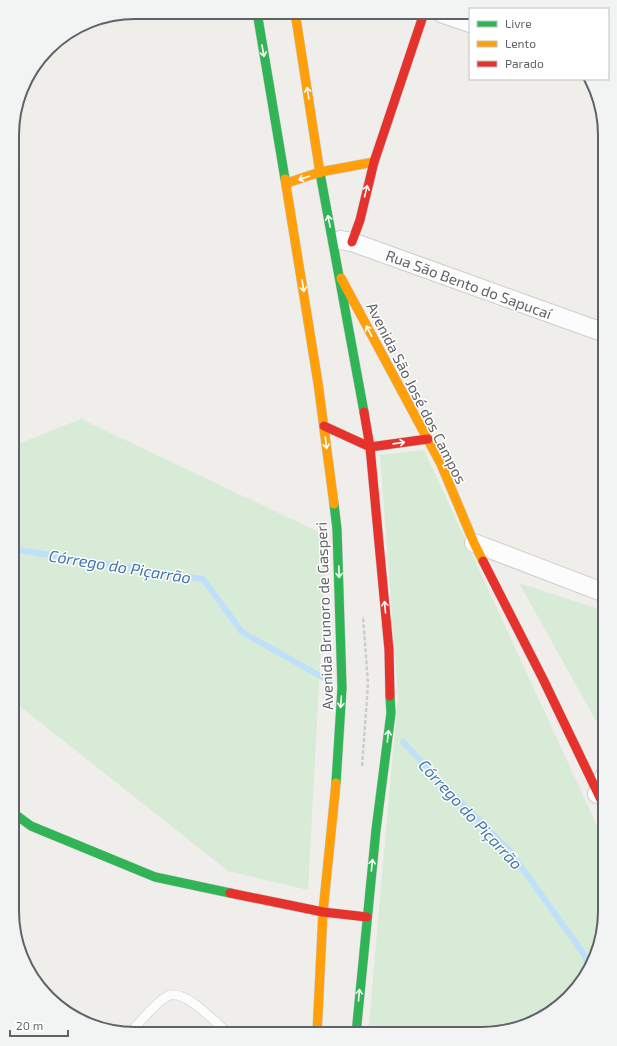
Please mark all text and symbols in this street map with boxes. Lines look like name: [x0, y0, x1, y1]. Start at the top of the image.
legend: [469, 8, 609, 80]
text: Livre: [505, 16, 532, 30]
text: Lento: [505, 36, 536, 50]
one-way arrow: [259, 44, 267, 57]
text: Parado: [505, 56, 544, 70]
one-way arrow: [303, 87, 311, 100]
one-way arrow: [298, 174, 310, 182]
one-way arrow: [363, 185, 371, 198]
one-way arrow: [325, 215, 333, 228]
street label: Rua São Bento do Sapucaí: [384, 246, 556, 323]
one-way arrow: [299, 279, 307, 292]
street label: Avenida São José dos Campos: [363, 299, 471, 487]
one-way arrow: [365, 325, 373, 337]
one-way arrow: [322, 436, 330, 449]
one-way arrow: [392, 439, 405, 447]
street label: Avenida Brunoro de Gasperi: [312, 522, 336, 710]
water label: Córrego do Piçarrão: [47, 545, 192, 588]
one-way arrow: [335, 565, 342, 578]
one-way arrow: [382, 601, 389, 614]
one-way arrow: [338, 695, 345, 708]
one-way arrow: [384, 730, 392, 743]
water label: Córrego do Piçarrão: [414, 755, 527, 874]
one-way arrow: [368, 859, 376, 872]
one-way arrow: [356, 989, 363, 1002]
scale bar: [10, 1012, 68, 1038]
text: 20 m: [16, 1018, 43, 1032]

